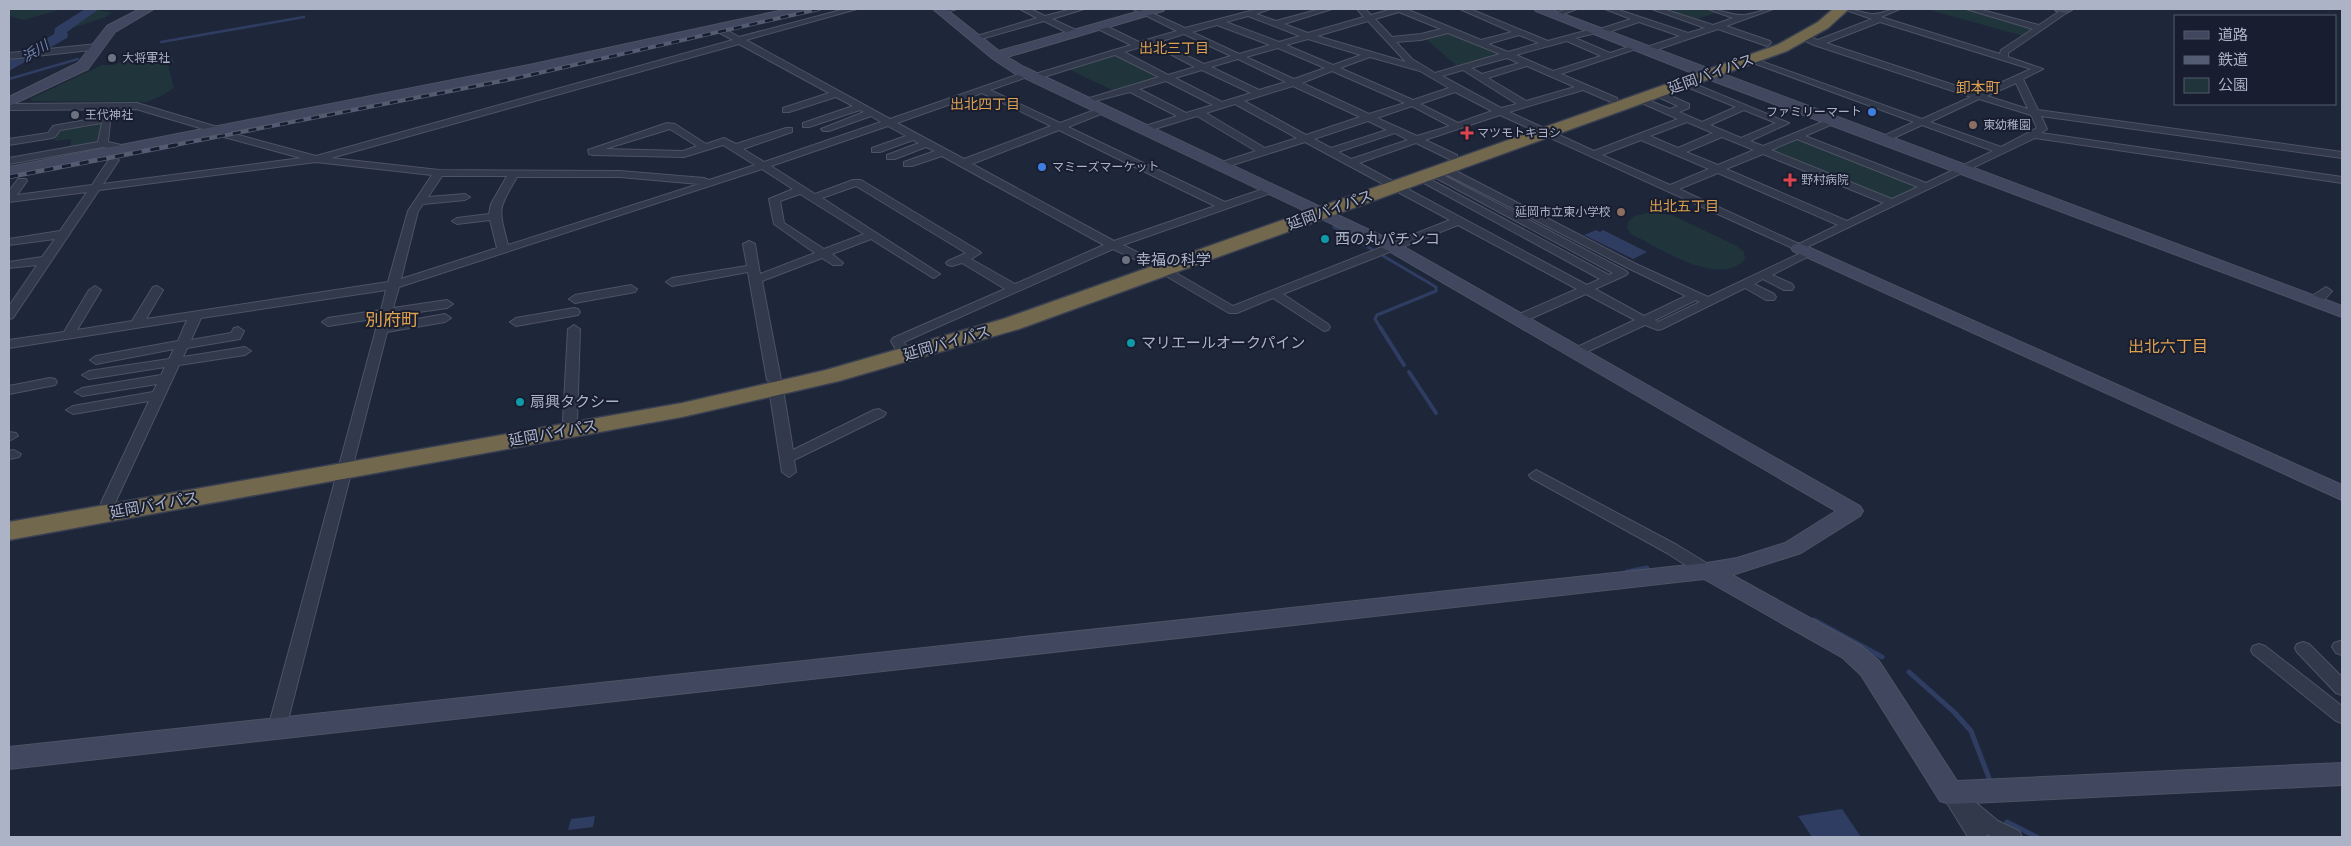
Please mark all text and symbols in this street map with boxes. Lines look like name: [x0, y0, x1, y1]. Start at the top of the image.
legend: [2174, 15, 2336, 105]
text: 道路: [2218, 26, 2248, 44]
water label: 浜川: [19, 36, 53, 65]
district label: 出北三丁目: [1139, 40, 1209, 56]
street label: 延岡バイパス: [1666, 50, 1756, 98]
place label: 大将軍社: [122, 51, 170, 65]
text: 鉄道: [2218, 51, 2248, 69]
marker: 大将軍社: [106, 52, 118, 64]
text: 公園: [2218, 76, 2248, 94]
district label: 卸本町: [1955, 79, 2001, 97]
district label: 出北四丁目: [950, 96, 1020, 112]
place label: ファミリーマート: [1766, 105, 1862, 119]
marker: ファミリーマート: [1866, 106, 1878, 118]
place label: 王代神社: [85, 108, 133, 122]
marker: 王代神社: [69, 109, 81, 121]
place label: 東幼稚園: [1983, 118, 2031, 132]
marker: 東幼稚園: [1967, 119, 1979, 131]
place label: マツモトキヨシ: [1477, 126, 1561, 140]
marker: マツモトキヨシ: [1461, 127, 1473, 139]
place label: マミーズマーケット: [1052, 160, 1159, 174]
marker: マミーズマーケット: [1036, 161, 1048, 173]
marker: 野村病院: [1783, 173, 1797, 187]
place label: 野村病院: [1801, 173, 1849, 187]
street label: 延岡バイパス: [1285, 186, 1375, 234]
district label: 出北五丁目: [1649, 198, 1719, 214]
place label: 延岡市立東小学校: [1515, 205, 1611, 219]
marker: 延岡市立東小学校: [1615, 206, 1627, 218]
place label: 西の丸パチンコ: [1335, 230, 1440, 248]
marker: 西の丸パチンコ: [1319, 233, 1331, 245]
place label: 幸福の科学: [1136, 251, 1211, 269]
marker: 幸福の科学: [1120, 254, 1132, 266]
district label: 別府町: [365, 309, 419, 330]
street label: 延岡バイパス: [901, 322, 993, 364]
place label: マリエールオークパイン: [1141, 334, 1305, 352]
marker: マリエールオークパイン: [1125, 337, 1137, 349]
district label: 出北六丁目: [2128, 337, 2208, 356]
place label: 扇興タクシー: [530, 393, 620, 411]
marker: 扇興タクシー: [514, 396, 526, 408]
street label: 延岡バイパス: [507, 416, 599, 450]
street label: 延岡バイパス: [108, 488, 200, 522]

